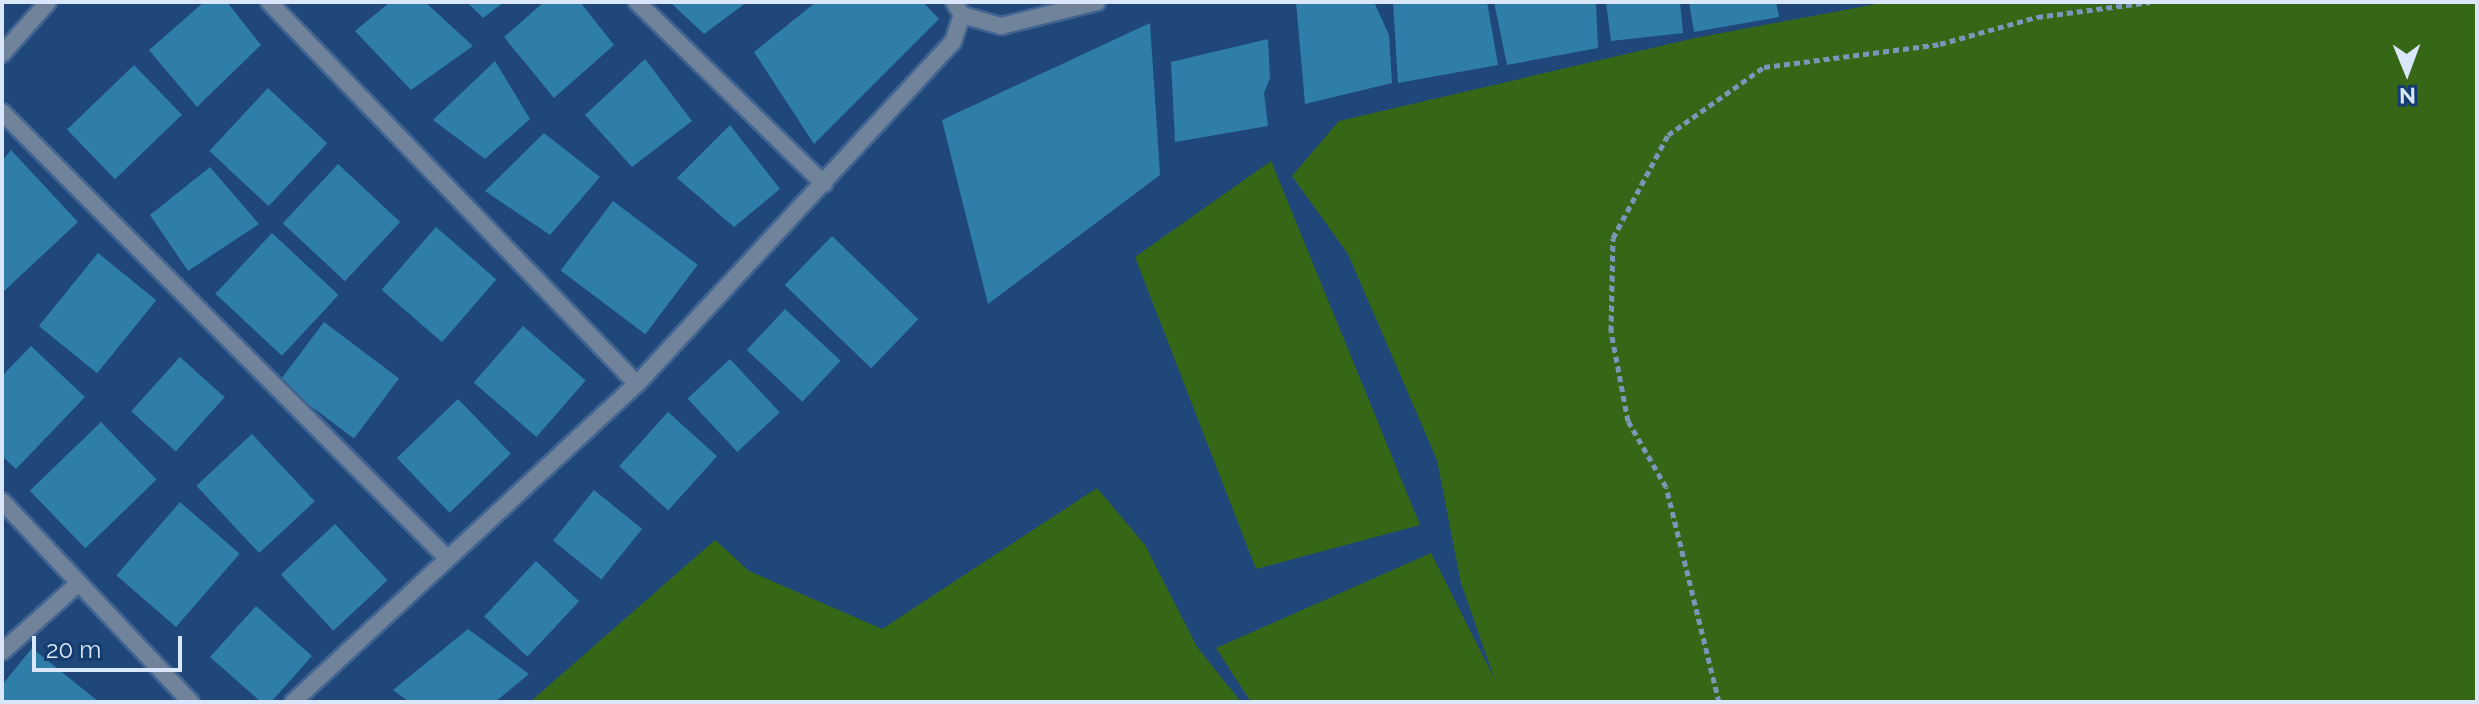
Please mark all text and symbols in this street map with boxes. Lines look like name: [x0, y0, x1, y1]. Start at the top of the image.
north arrow: [2367, 32, 2447, 112]
text: N: [2399, 83, 2416, 109]
scale bar: [36, 620, 186, 670]
text: 20 m: [46, 635, 101, 664]

